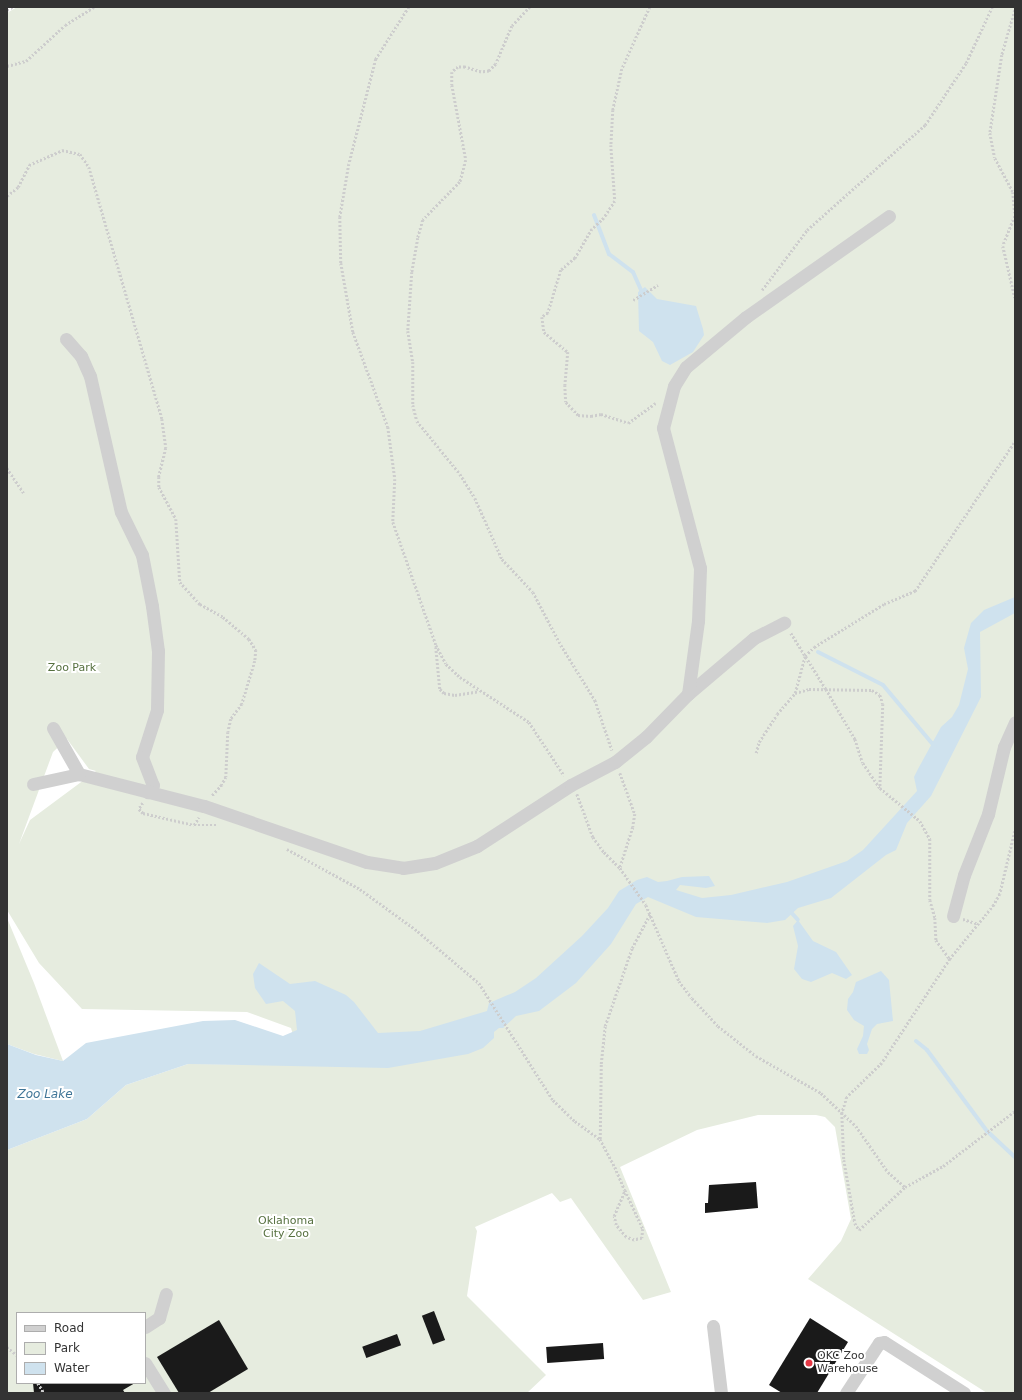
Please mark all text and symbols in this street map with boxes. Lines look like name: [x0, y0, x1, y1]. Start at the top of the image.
park label: Zoo Park: [48, 661, 96, 675]
water label: Zoo Lake: [17, 1088, 73, 1102]
park label: Oklahoma City Zoo: [258, 1215, 314, 1241]
legend: [16, 1312, 146, 1384]
text: Road: [54, 1321, 84, 1335]
text: Park: [54, 1341, 80, 1355]
place label: OKC Zoo Warehouse: [817, 1350, 878, 1376]
marker: OKC Zoo Warehouse: [804, 1358, 814, 1368]
text: Water: [54, 1361, 89, 1375]

